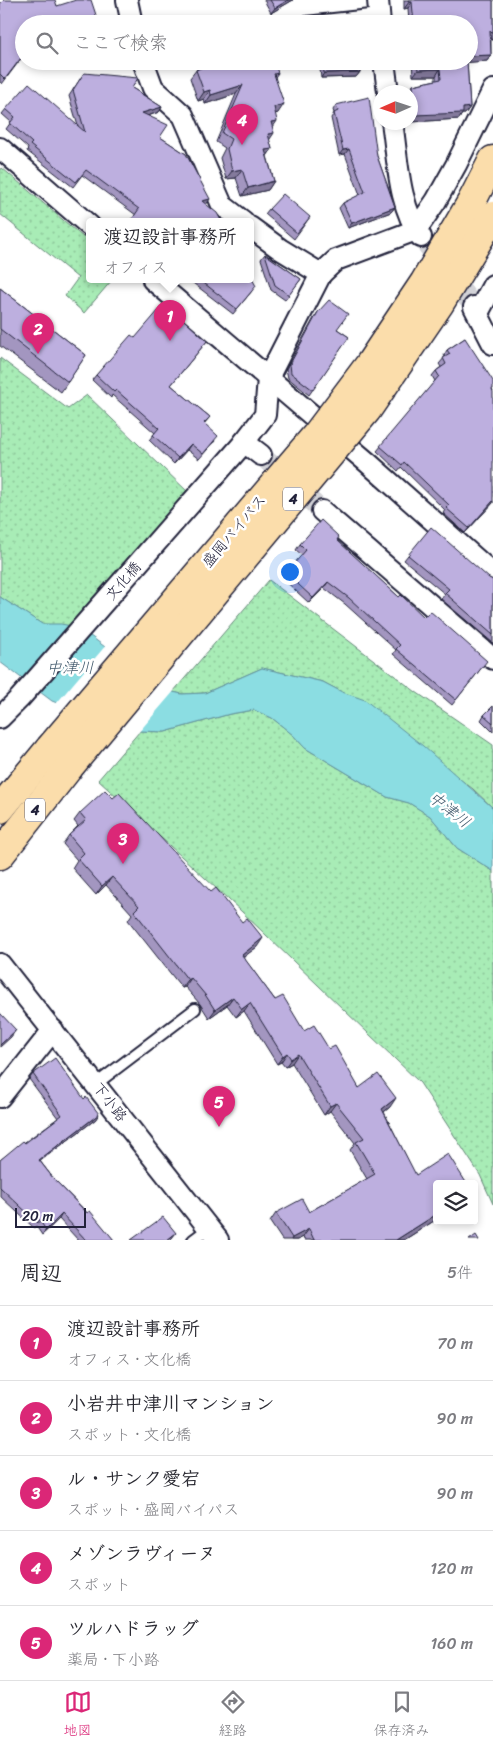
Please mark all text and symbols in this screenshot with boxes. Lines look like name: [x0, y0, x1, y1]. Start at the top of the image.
search box: [15, 15, 478, 70]
text: ここで検索: [73, 26, 168, 59]
icon: search: [33, 29, 61, 57]
north arrow: [373, 85, 418, 130]
pin: 4: [226, 104, 258, 145]
popup: [86, 218, 254, 283]
text: 渡辺設計事務所: [103, 220, 237, 253]
text: オフィス: [103, 253, 168, 282]
pin: 1: [154, 300, 186, 341]
pin: 2: [22, 313, 54, 354]
street label: 盛岡バイパス: [195, 488, 273, 574]
road number: 4: [283, 488, 303, 510]
street label: 文化橋: [98, 555, 148, 607]
your location: [277, 559, 303, 585]
water label: 中津川: [46, 653, 94, 682]
water label: 中津川: [422, 783, 478, 836]
road number: 4: [25, 798, 45, 822]
pin: 3: [107, 823, 139, 864]
street label: 下小路: [86, 1076, 134, 1128]
pin: 5: [203, 1086, 235, 1127]
map controls: [433, 1180, 478, 1225]
button: layers: [433, 1180, 478, 1225]
text: 20 m: [22, 1204, 53, 1229]
scale bar: [15, 1205, 86, 1228]
text: 周辺: [20, 1254, 62, 1292]
text: 5件: [447, 1258, 473, 1287]
text: 渡辺設計事務所: [67, 1312, 200, 1345]
text: 1: [33, 1329, 39, 1358]
text: 70 m: [437, 1329, 473, 1358]
text: オフィス · 文化橋: [67, 1345, 192, 1374]
text: 小岩井中津川マンション: [67, 1387, 274, 1420]
text: 2: [31, 1404, 41, 1433]
text: 90 m: [437, 1404, 473, 1433]
text: スポット · 文化橋: [67, 1420, 192, 1449]
text: ル・サンク愛宕: [67, 1462, 200, 1495]
text: 3: [32, 1479, 40, 1508]
text: 90 m: [437, 1479, 473, 1508]
text: スポット · 盛岡バイパス: [67, 1495, 239, 1524]
text: メゾンラヴィーヌ: [67, 1537, 217, 1570]
text: 4: [31, 1554, 41, 1583]
text: 120 m: [430, 1554, 473, 1583]
text: スポット: [67, 1570, 131, 1599]
text: ツルハドラッグ: [67, 1612, 199, 1645]
text: 5: [31, 1629, 41, 1658]
text: 160 m: [430, 1629, 473, 1658]
text: 薬局 · 下小路: [67, 1645, 160, 1674]
tab: 地図: [64, 1688, 92, 1743]
tab: 経路: [219, 1688, 247, 1743]
tab: 保存済み: [374, 1688, 430, 1743]

